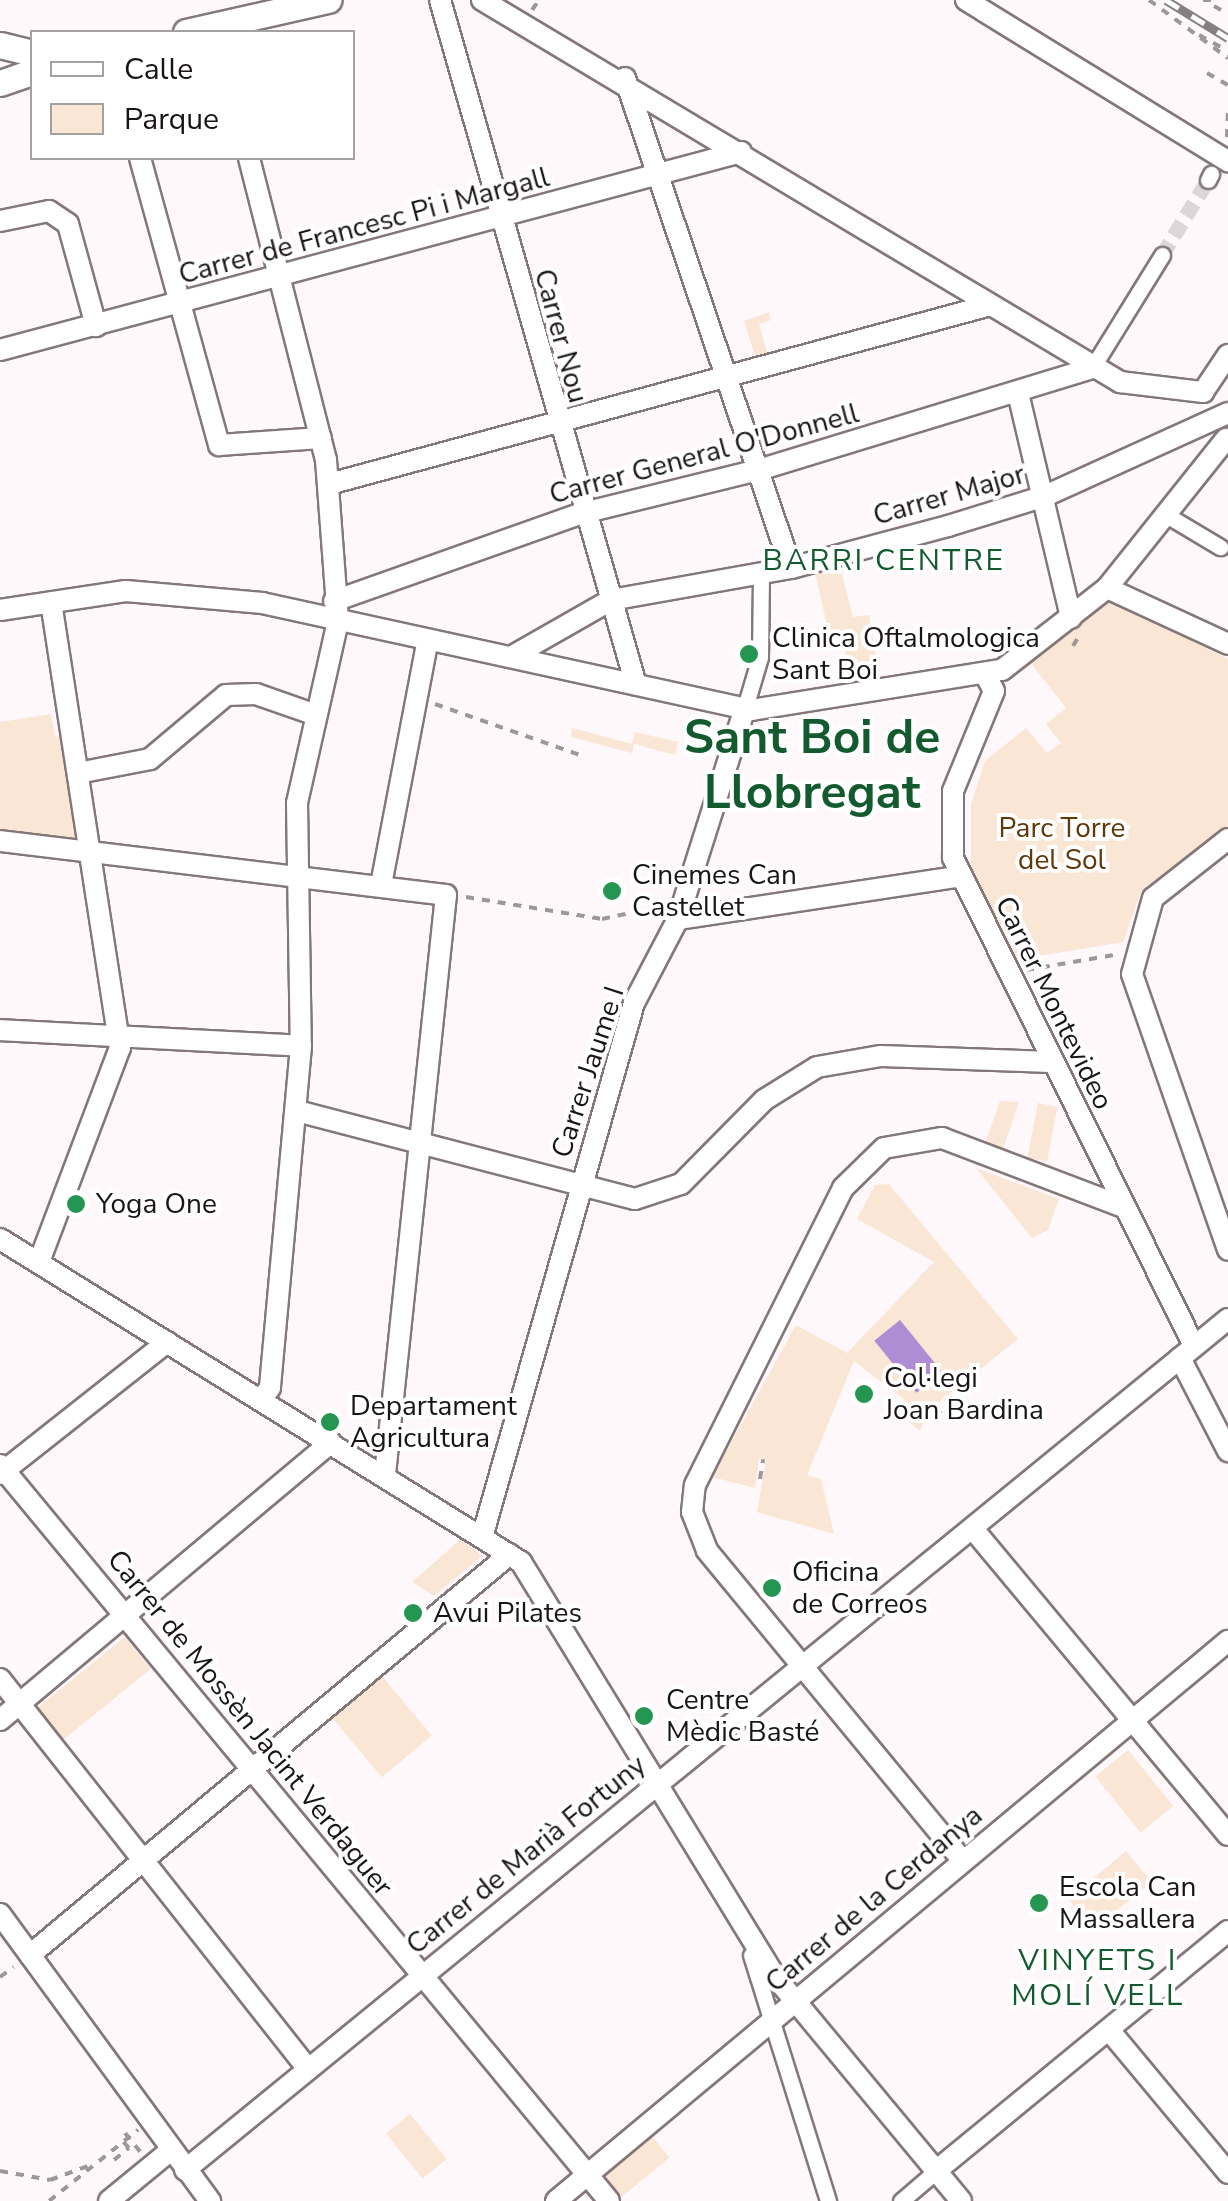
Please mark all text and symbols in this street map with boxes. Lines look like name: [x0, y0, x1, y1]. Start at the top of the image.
legend: [30, 30, 355, 160]
text: Calle: [124, 49, 193, 90]
text: Parque: [124, 99, 219, 140]
street label: Carrer de Francesc Pi i Margall: [175, 160, 553, 292]
street label: Carrer Nou: [527, 265, 595, 407]
street label: Carrer General O'Donnell: [546, 397, 862, 511]
street label: Carrer Major: [869, 457, 1029, 533]
district label: BARRI CENTRE: [763, 543, 1005, 579]
place label: Clinica Oftalmologica Sant Boi: [772, 621, 1040, 687]
marker: Clinica Oftalmologica Sant Boi: [736, 641, 762, 667]
district label: Sant Boi de Llobregat: [684, 708, 940, 821]
park label: Parc Torre del Sol: [999, 811, 1125, 877]
place label: Cinemes Can Castellet: [632, 858, 797, 924]
marker: Cinemes Can Castellet: [601, 880, 623, 902]
street label: Carrer Montevideo: [988, 891, 1120, 1115]
street label: Carrer Jaume I: [545, 982, 631, 1162]
place label: Yoga One: [96, 1187, 217, 1221]
marker: Yoga One: [65, 1193, 87, 1215]
place label: Col·legi Joan Bardina: [884, 1361, 1044, 1427]
marker: Col·legi Joan Bardina: [853, 1383, 875, 1405]
place label: Departament Agricultura: [350, 1389, 517, 1455]
marker: Departament Agricultura: [319, 1411, 341, 1433]
street label: Carrer de Mossèn Jacint Verdaguer: [100, 1543, 400, 1903]
place label: Oficina de Correos: [792, 1555, 928, 1621]
marker: Oficina de Correos: [761, 1577, 783, 1599]
place label: Avui Pilates: [433, 1596, 582, 1630]
marker: Avui Pilates: [402, 1602, 424, 1624]
place label: Centre Mèdic Basté: [666, 1683, 819, 1749]
marker: Centre Mèdic Basté: [631, 1703, 657, 1729]
street label: Carrer de Marià Fortuny: [400, 1748, 652, 1962]
street label: Carrer de la Cerdanya: [759, 1799, 989, 1999]
place label: Escola Can Massallera: [1059, 1870, 1196, 1936]
marker: Escola Can Massallera: [1028, 1892, 1050, 1914]
district label: VINYETS I MOLÍ VELL: [1011, 1943, 1185, 2014]

